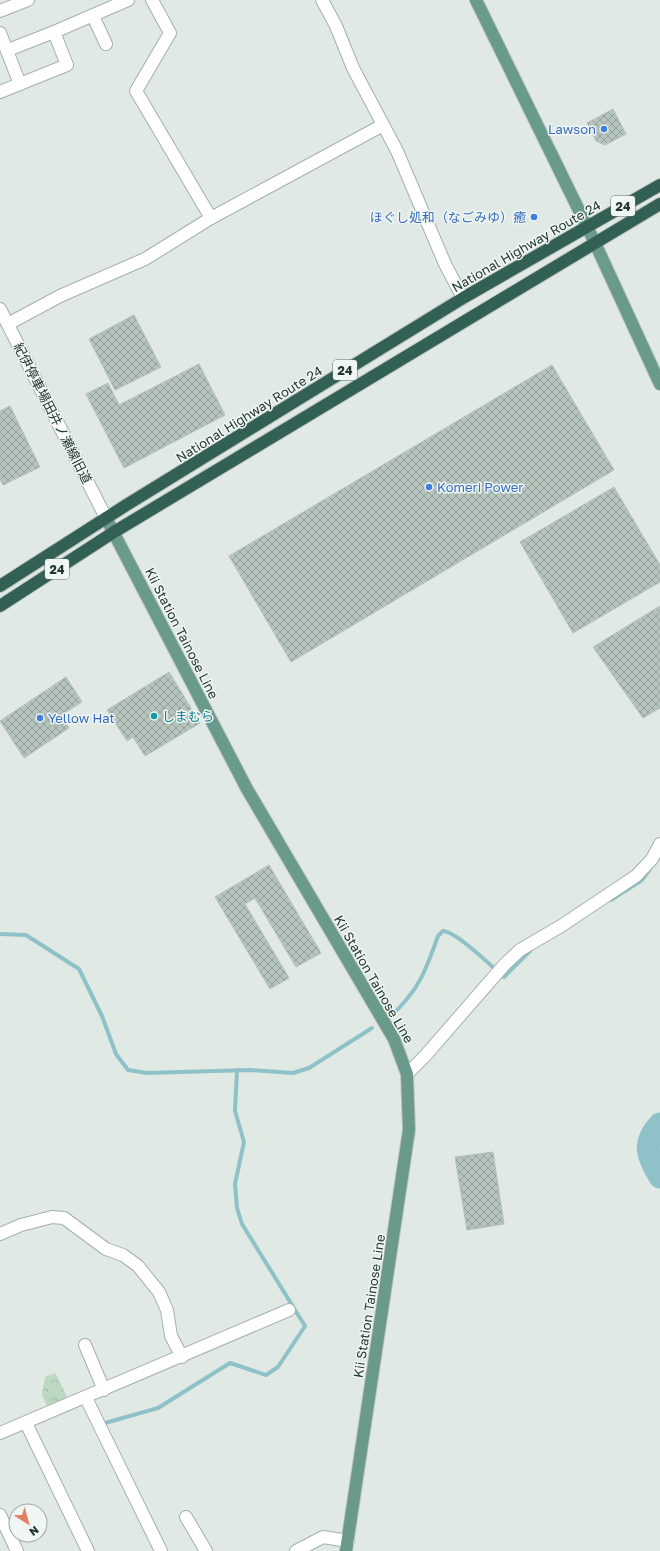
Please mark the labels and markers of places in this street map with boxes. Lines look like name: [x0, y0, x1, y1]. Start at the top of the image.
place label: Lawson: [548, 121, 596, 137]
marker: Lawson: [599, 124, 609, 134]
place label: ほぐし処和（なごみゆ）癒: [370, 209, 526, 225]
marker: ほぐし処和（なごみゆ）癒: [529, 212, 539, 222]
place label: Komeri Power: [437, 479, 523, 495]
marker: Komeri Power: [424, 482, 434, 492]
place label: しまむら: [162, 708, 214, 724]
place label: Yellow Hat: [48, 710, 115, 726]
marker: しまむら: [149, 711, 159, 721]
marker: Yellow Hat: [35, 713, 45, 723]

